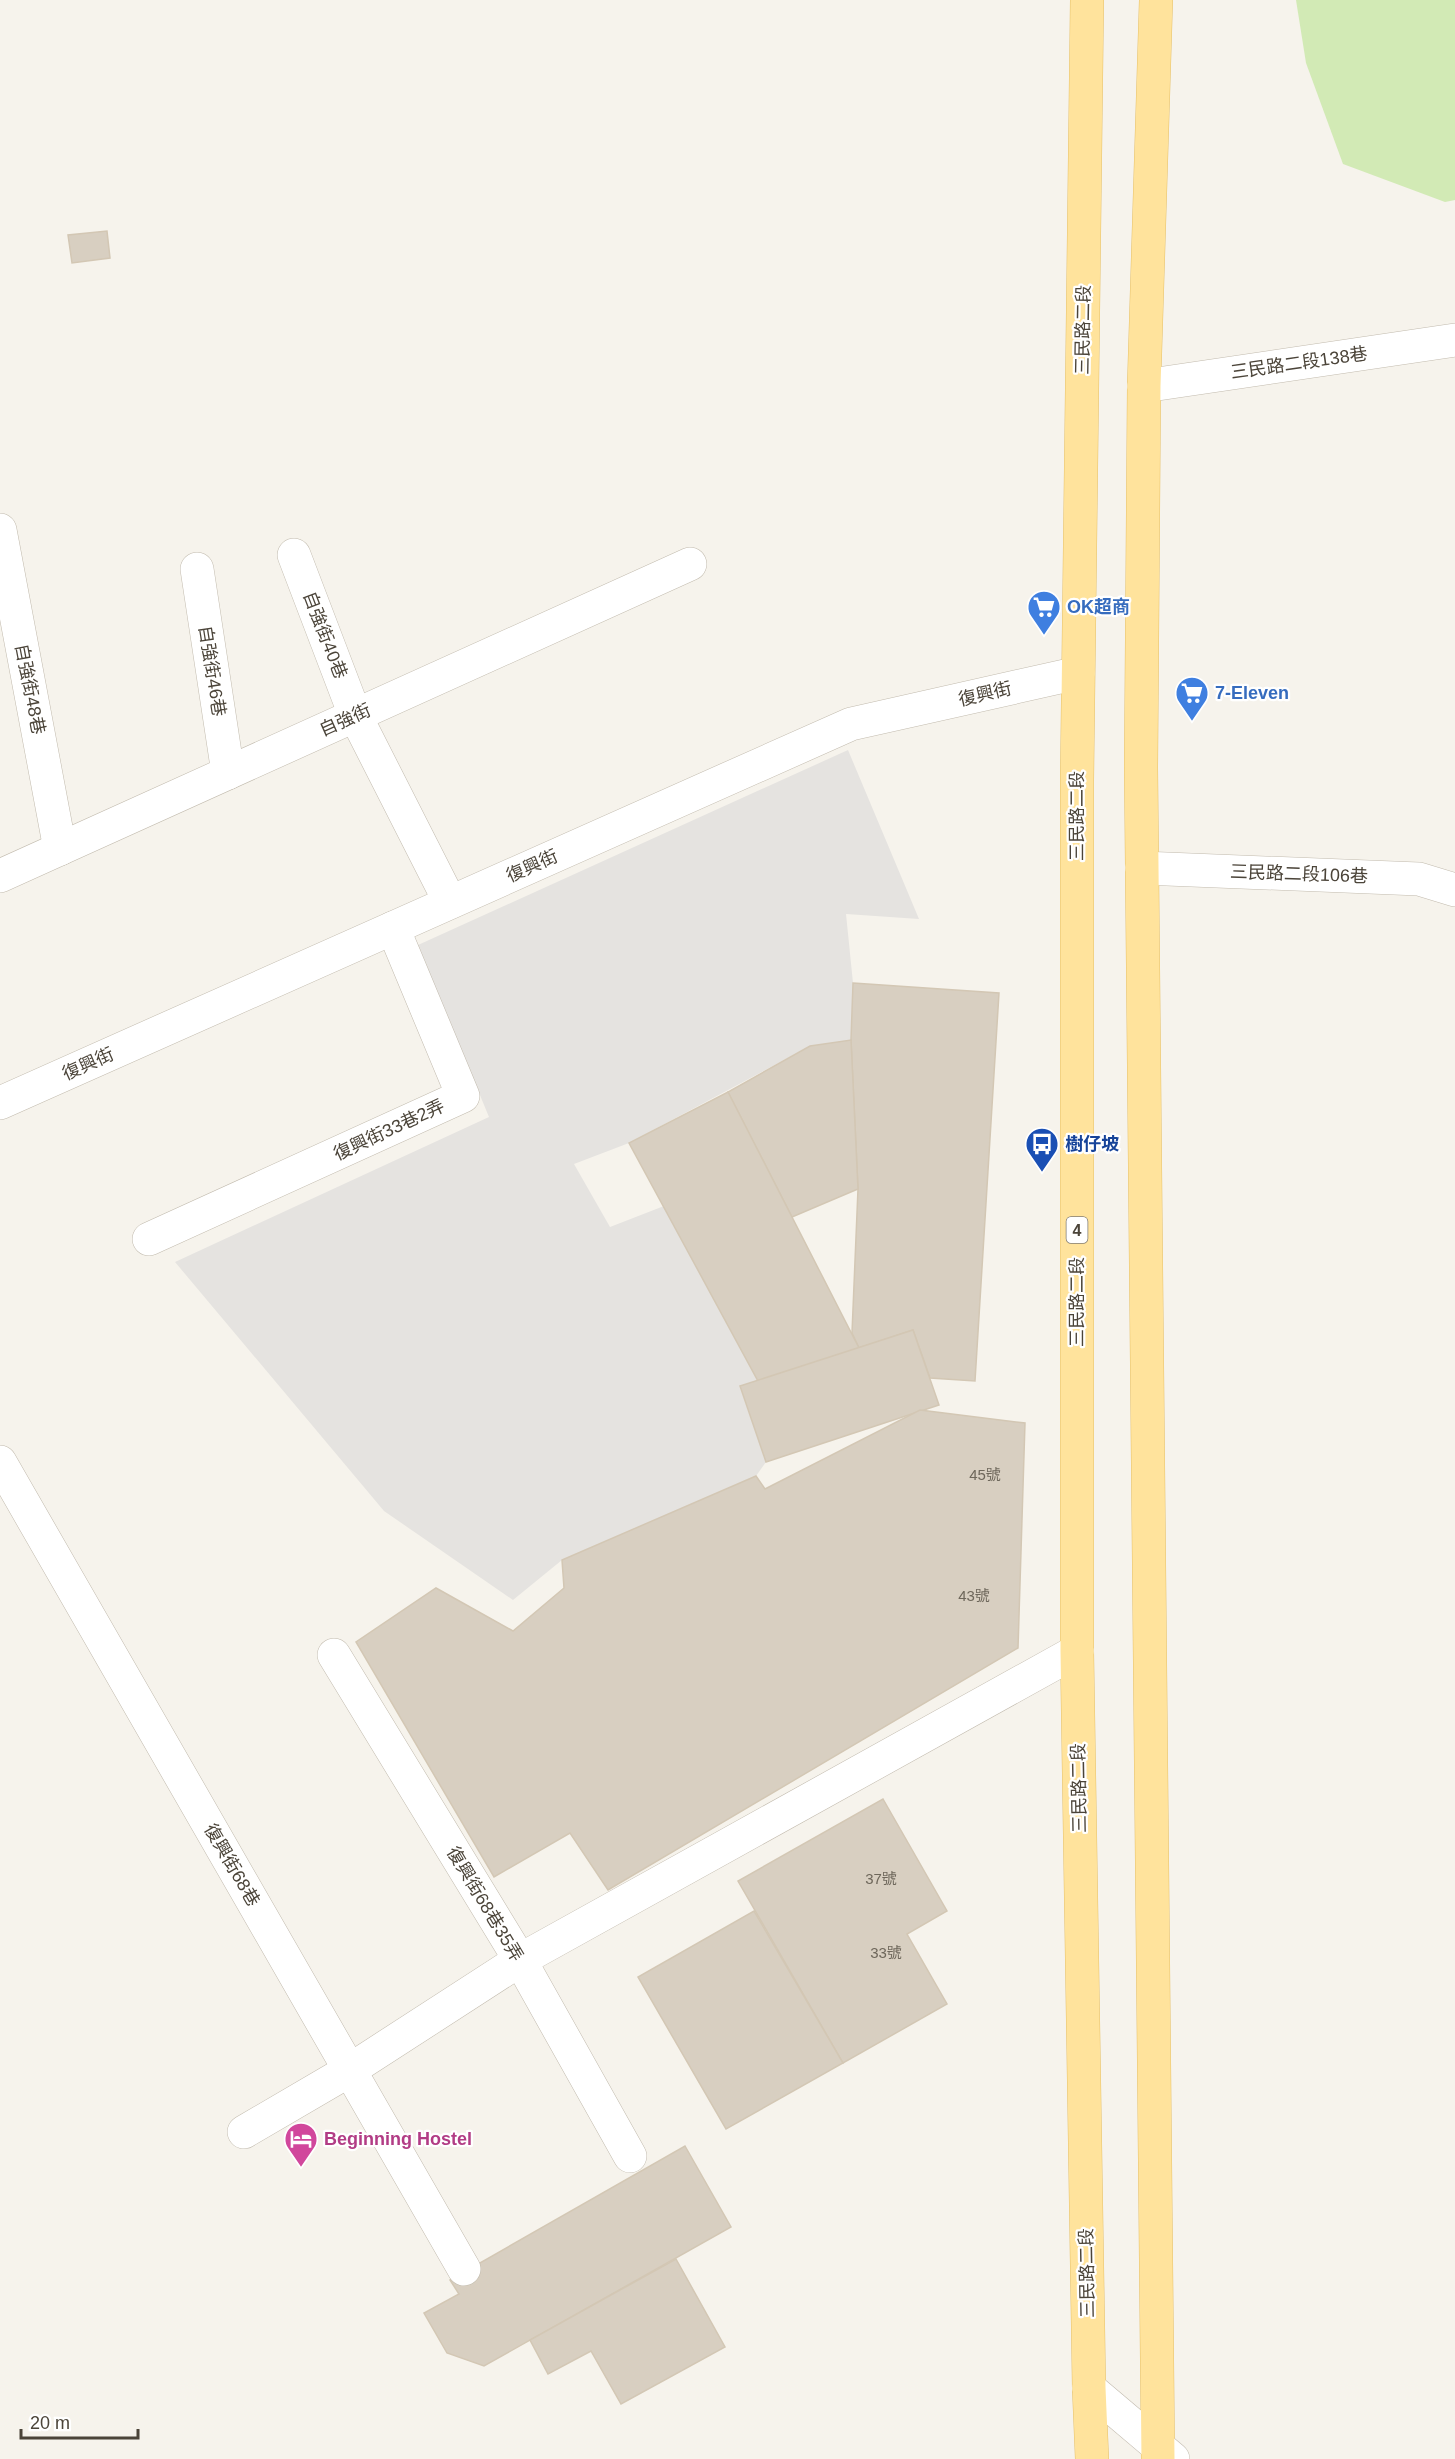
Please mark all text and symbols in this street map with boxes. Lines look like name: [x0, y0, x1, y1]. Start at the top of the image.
street label: 三民路二段: [1072, 285, 1094, 375]
street label: 三民路二段138巷: [1229, 343, 1369, 383]
street label: 自強街40巷: [299, 588, 351, 682]
supermarket icon: OK超商: [1026, 589, 1062, 636]
place label: OK超商: [1067, 597, 1130, 617]
street label: 自強街46巷: [195, 624, 229, 718]
street label: 自強街48巷: [11, 642, 49, 736]
supermarket icon: 7-Eleven: [1174, 675, 1210, 722]
street label: 復興街: [956, 678, 1014, 710]
place label: 7-Eleven: [1215, 683, 1289, 703]
street label: 自強街: [316, 700, 374, 740]
street label: 三民路二段: [1067, 771, 1087, 861]
street label: 復興街: [503, 846, 561, 886]
street label: 三民路二段106巷: [1230, 862, 1368, 886]
street label: 復興街: [59, 1044, 117, 1084]
street label: 復興街33巷2弄: [330, 1096, 448, 1164]
bus stop icon: 樹仔坡: [1024, 1126, 1060, 1173]
place label: 樹仔坡: [1065, 1134, 1119, 1154]
road number: 4: [1066, 1217, 1088, 1243]
street label: 三民路二段: [1067, 1257, 1087, 1347]
house number: 45號: [969, 1466, 1001, 1483]
house number: 43號: [958, 1587, 990, 1604]
street label: 三民路二段: [1068, 1743, 1090, 1833]
street label: 復興街68巷: [200, 1820, 264, 1910]
street label: 復興街68巷35弄: [443, 1843, 527, 1965]
house number: 37號: [865, 1870, 897, 1887]
house number: 33號: [870, 1944, 902, 1961]
hotel icon: Beginning Hostel: [283, 2121, 319, 2168]
place label: Beginning Hostel: [324, 2129, 472, 2149]
street label: 三民路二段: [1076, 2228, 1098, 2318]
scale bar: [21, 2402, 138, 2440]
text: 20 m: [30, 2413, 70, 2433]

